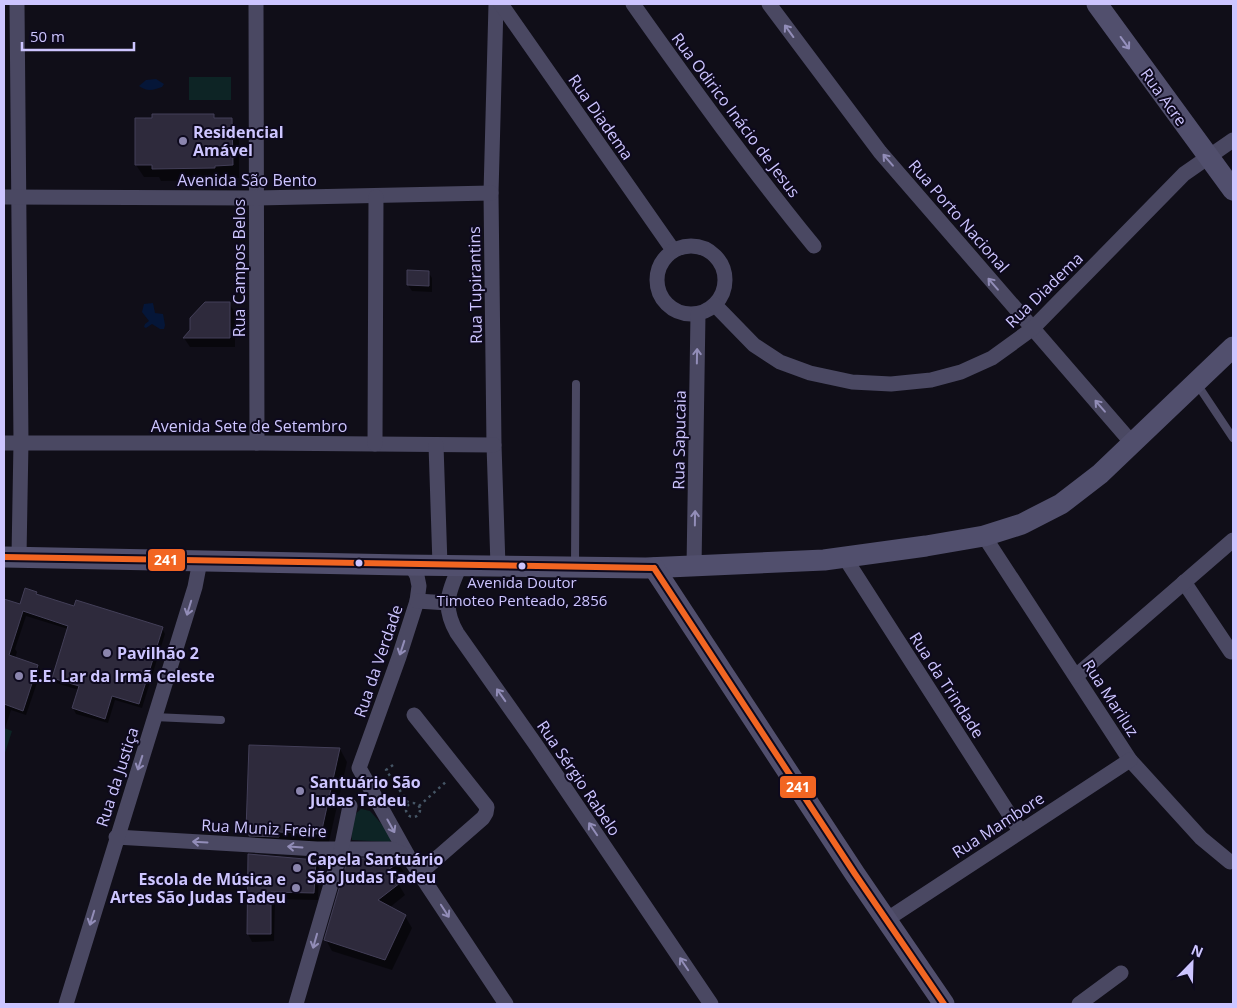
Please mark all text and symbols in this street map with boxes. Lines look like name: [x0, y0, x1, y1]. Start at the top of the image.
scale bar: [22, 20, 135, 52]
one-way arrow: [784, 25, 795, 38]
text: 50 m: [30, 26, 65, 46]
street label: Rua Odirico Inácio de Jesus: [667, 28, 805, 202]
one-way arrow: [1120, 36, 1130, 50]
street label: Rua Acre: [1136, 64, 1192, 130]
street label: Rua Diadema: [563, 70, 639, 164]
place label: Residencial Amável: [193, 121, 284, 161]
marker: Residencial Amável: [177, 135, 189, 147]
one-way arrow: [882, 154, 893, 167]
street label: Rua Porto Nacional: [904, 155, 1014, 277]
street label: Avenida São Bento: [177, 169, 317, 191]
street label: Rua Campos Belos: [228, 199, 250, 337]
street label: Rua Tupirantins: [463, 226, 487, 344]
street label: Rua Diadema: [1000, 247, 1088, 333]
one-way arrow: [988, 277, 999, 290]
one-way arrow: [693, 348, 702, 364]
street label: Rua Sapucaia: [667, 390, 691, 490]
one-way arrow: [1094, 400, 1106, 413]
street label: Avenida Sete de Setembro: [151, 415, 347, 437]
one-way arrow: [690, 510, 700, 526]
line badge: 241: [147, 548, 186, 572]
text: 241: [154, 550, 178, 569]
unlabelled marker: [354, 558, 364, 568]
marker: Avenida Doutor Timoteo Penteado, 2856: [517, 561, 527, 571]
place label: Avenida Doutor Timoteo Penteado, 2856: [437, 572, 607, 610]
one-way arrow: [183, 600, 193, 616]
street label: Rua da Verdade: [348, 602, 408, 720]
street label: Rua da Trindade: [904, 628, 990, 742]
one-way arrow: [397, 639, 406, 655]
place label: Pavilhão 2: [117, 642, 199, 664]
marker: Pavilhão 2: [101, 647, 113, 659]
street label: Rua Mariluz: [1078, 655, 1144, 741]
place label: E.E. Lar da Irmã Celeste: [29, 665, 215, 687]
marker: E.E. Lar da Irmã Celeste: [13, 670, 25, 682]
one-way arrow: [496, 688, 506, 702]
street label: Rua Sérgio Rabelo: [532, 716, 626, 840]
street label: Rua da Justiça: [91, 724, 143, 830]
one-way arrow: [135, 755, 144, 770]
place label: Santuário São Judas Tadeu: [308, 771, 421, 811]
line badge: 241: [779, 775, 817, 799]
text: 241: [786, 777, 810, 796]
marker: Santuário São Judas Tadeu: [294, 785, 306, 797]
street label: Rua Mambore: [948, 787, 1048, 863]
street label: Rua Muniz Freire: [201, 814, 327, 842]
one-way arrow: [387, 819, 397, 833]
one-way arrow: [588, 822, 598, 836]
one-way arrow: [192, 837, 208, 846]
one-way arrow: [287, 842, 303, 852]
place label: Capela Santuário São Judas Tadeu: [307, 848, 443, 888]
marker: Capela Santuário São Judas Tadeu: [291, 862, 303, 874]
place label: Escola de Música e Artes São Judas Tadeu: [110, 868, 286, 908]
marker: Escola de Música e Artes São Judas Tadeu: [290, 882, 302, 894]
one-way arrow: [439, 904, 450, 918]
one-way arrow: [86, 910, 96, 926]
one-way arrow: [309, 932, 319, 948]
north arrow: [1167, 938, 1217, 988]
text: N: [1188, 940, 1206, 962]
one-way arrow: [679, 957, 689, 971]

